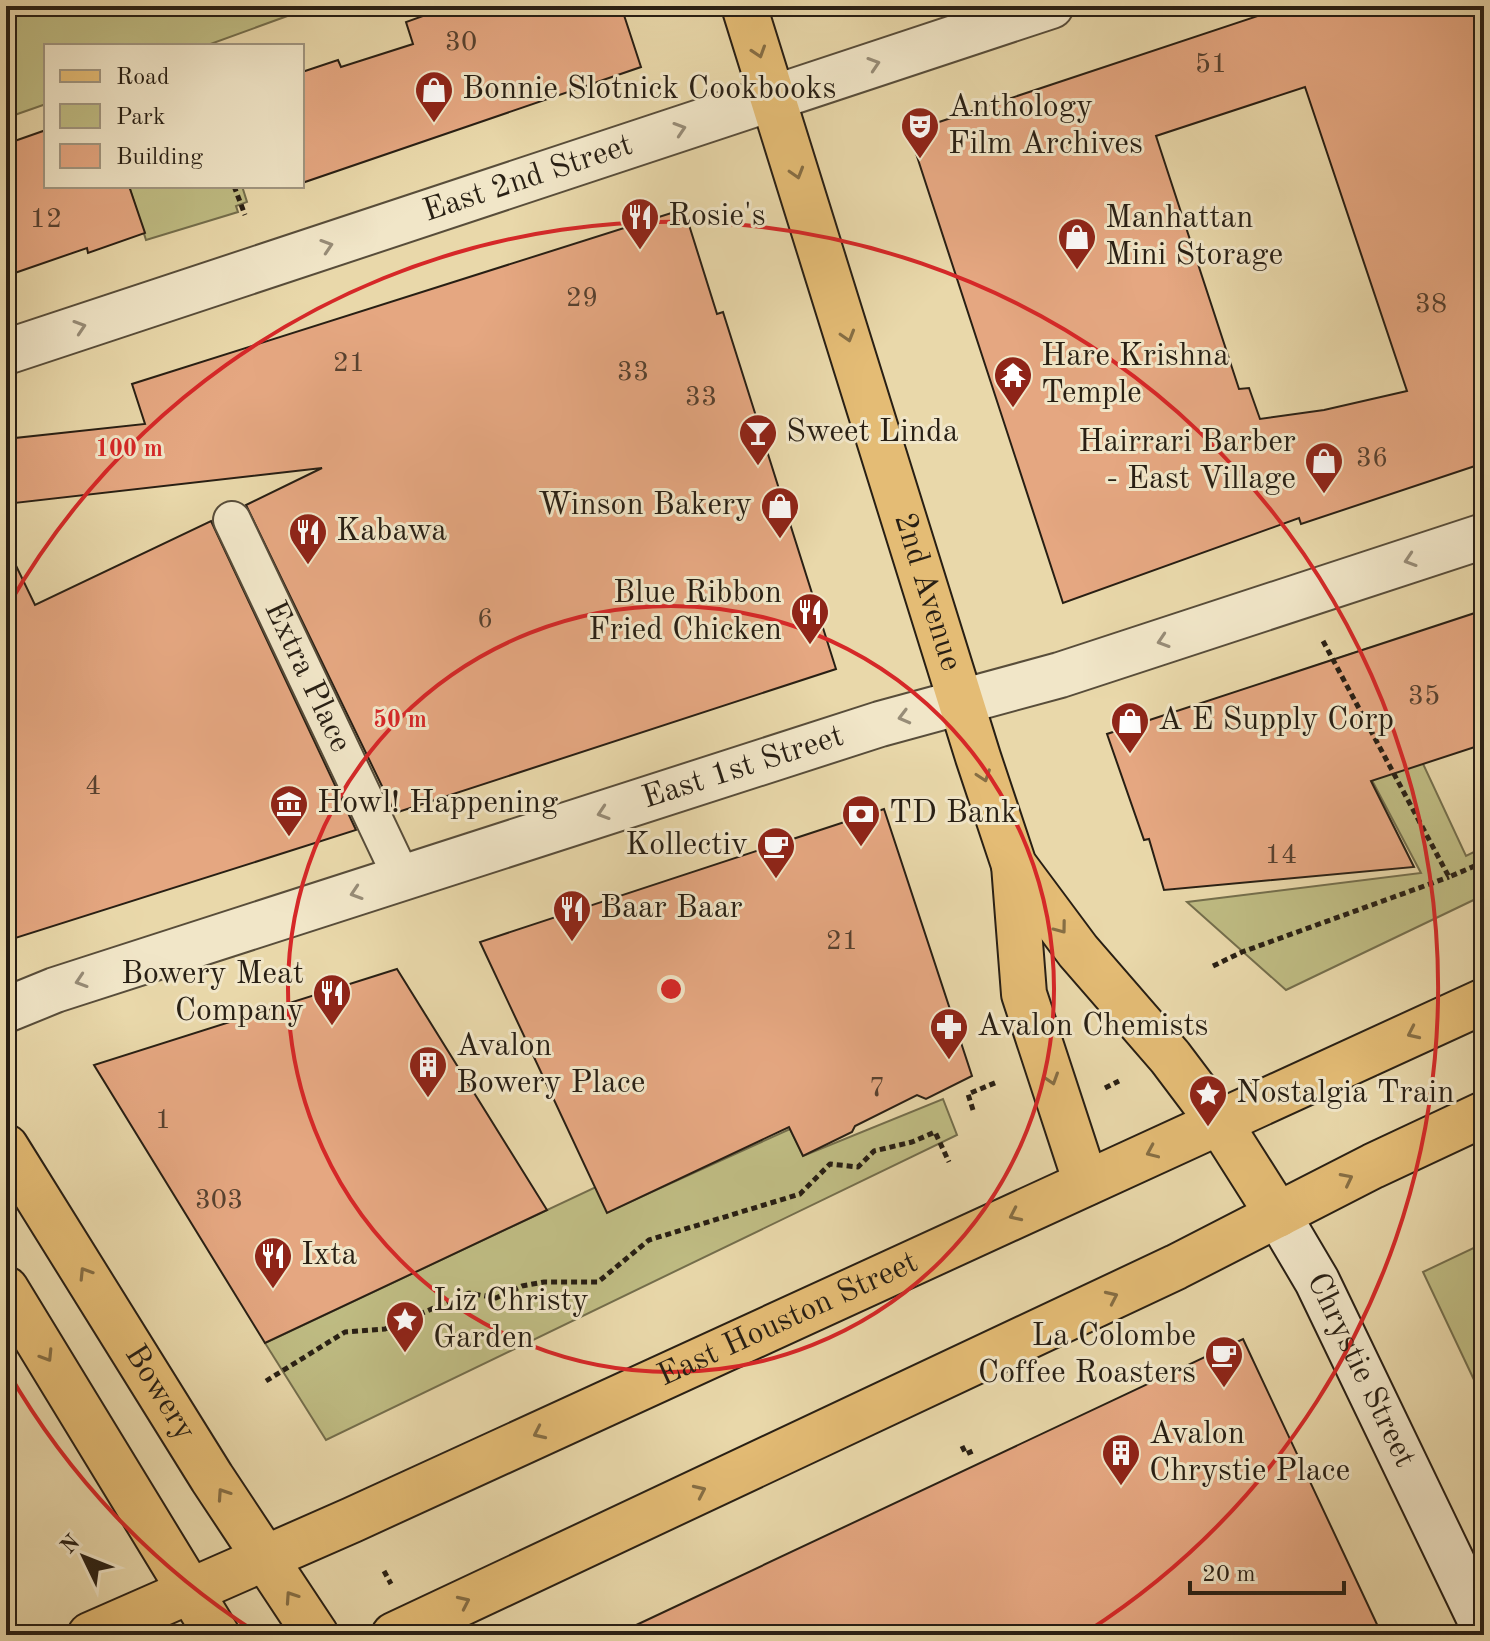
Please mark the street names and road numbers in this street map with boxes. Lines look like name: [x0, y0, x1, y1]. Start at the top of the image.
street label: East 2nd Street: [419, 130, 637, 229]
street label: 2nd Avenue: [887, 510, 966, 675]
street label: Extra Place: [257, 597, 356, 758]
street label: East 1st Street: [639, 721, 848, 815]
street label: East Houston Street: [653, 1247, 923, 1393]
street label: Chrystie Street: [1300, 1268, 1420, 1473]
street label: Bowery: [118, 1340, 201, 1447]

